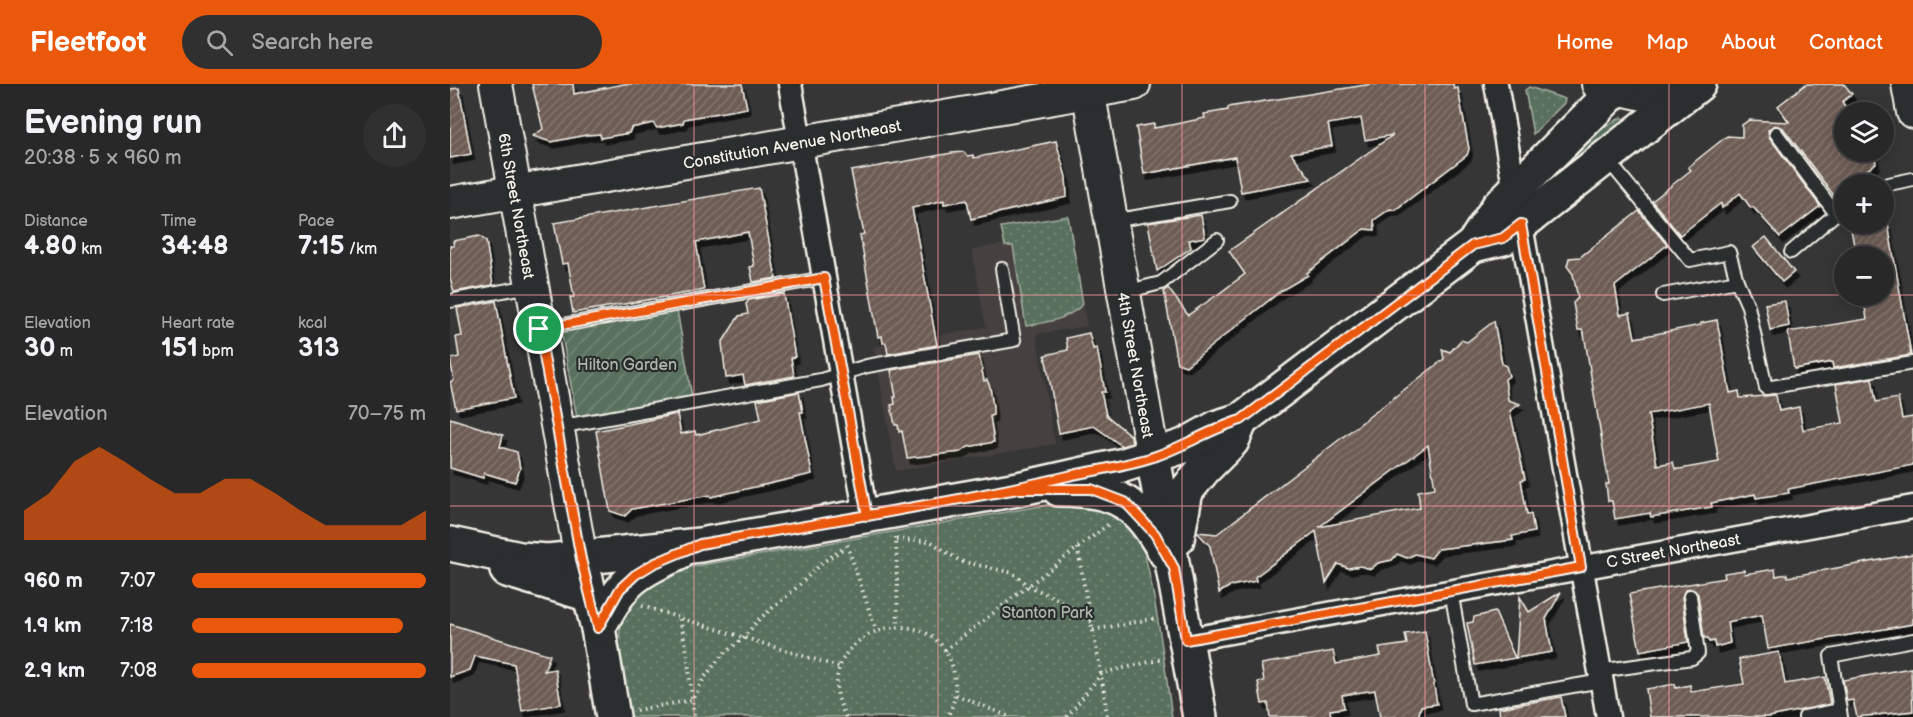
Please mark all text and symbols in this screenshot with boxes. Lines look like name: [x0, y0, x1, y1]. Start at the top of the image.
search box: [182, 15, 602, 69]
text: Fleetfoot: [30, 26, 146, 59]
icon: search: [203, 26, 236, 59]
text: Search here: [251, 29, 373, 56]
text: Home: [1556, 30, 1613, 55]
text: Map: [1646, 30, 1688, 55]
text: About: [1721, 30, 1776, 55]
text: Contact: [1809, 30, 1883, 55]
map controls: [1834, 102, 1894, 306]
button: layers: [1834, 102, 1894, 162]
text: Evening run: [24, 103, 202, 143]
button: share: [363, 104, 426, 167]
street label: Constitution Avenue Northeast: [682, 117, 903, 174]
street label: 6th Street Northeast: [493, 132, 538, 281]
text: 20:38 · 5 × 960 m: [24, 146, 182, 170]
button: +: [1834, 174, 1894, 234]
text: Distance: [24, 212, 88, 231]
text: Time: [161, 212, 196, 231]
text: Pace: [298, 212, 334, 231]
text: 4.80: [24, 231, 77, 262]
text: 34:48: [161, 231, 229, 262]
text: 7:15: [298, 231, 345, 262]
text: km: [77, 240, 102, 259]
text: /km: [345, 240, 377, 259]
button: −: [1834, 246, 1894, 306]
street label: 4th Street Northeast: [1112, 291, 1157, 440]
pin: [513, 303, 564, 354]
icon: arrive: [522, 312, 555, 345]
text: Elevation: [24, 314, 91, 333]
text: Heart rate: [161, 314, 235, 333]
text: kcal: [298, 314, 327, 333]
text: 30: [24, 333, 55, 364]
text: 151: [161, 333, 198, 364]
text: 313: [298, 333, 339, 364]
text: m: [55, 342, 73, 361]
text: bpm: [198, 342, 234, 361]
park label: Hilton Garden: [577, 356, 677, 375]
text: Elevation: [24, 402, 107, 426]
text: 70–75 m: [348, 402, 426, 426]
street label: C Street Northeast: [1605, 530, 1742, 573]
text: 960 m: [24, 569, 83, 593]
text: 7:07: [120, 569, 155, 593]
park label: Stanton Park: [1001, 604, 1093, 623]
text: 1.9 km: [24, 614, 81, 638]
text: 7:18: [120, 614, 153, 638]
text: 2.9 km: [24, 659, 85, 683]
text: 7:08: [120, 659, 157, 683]

